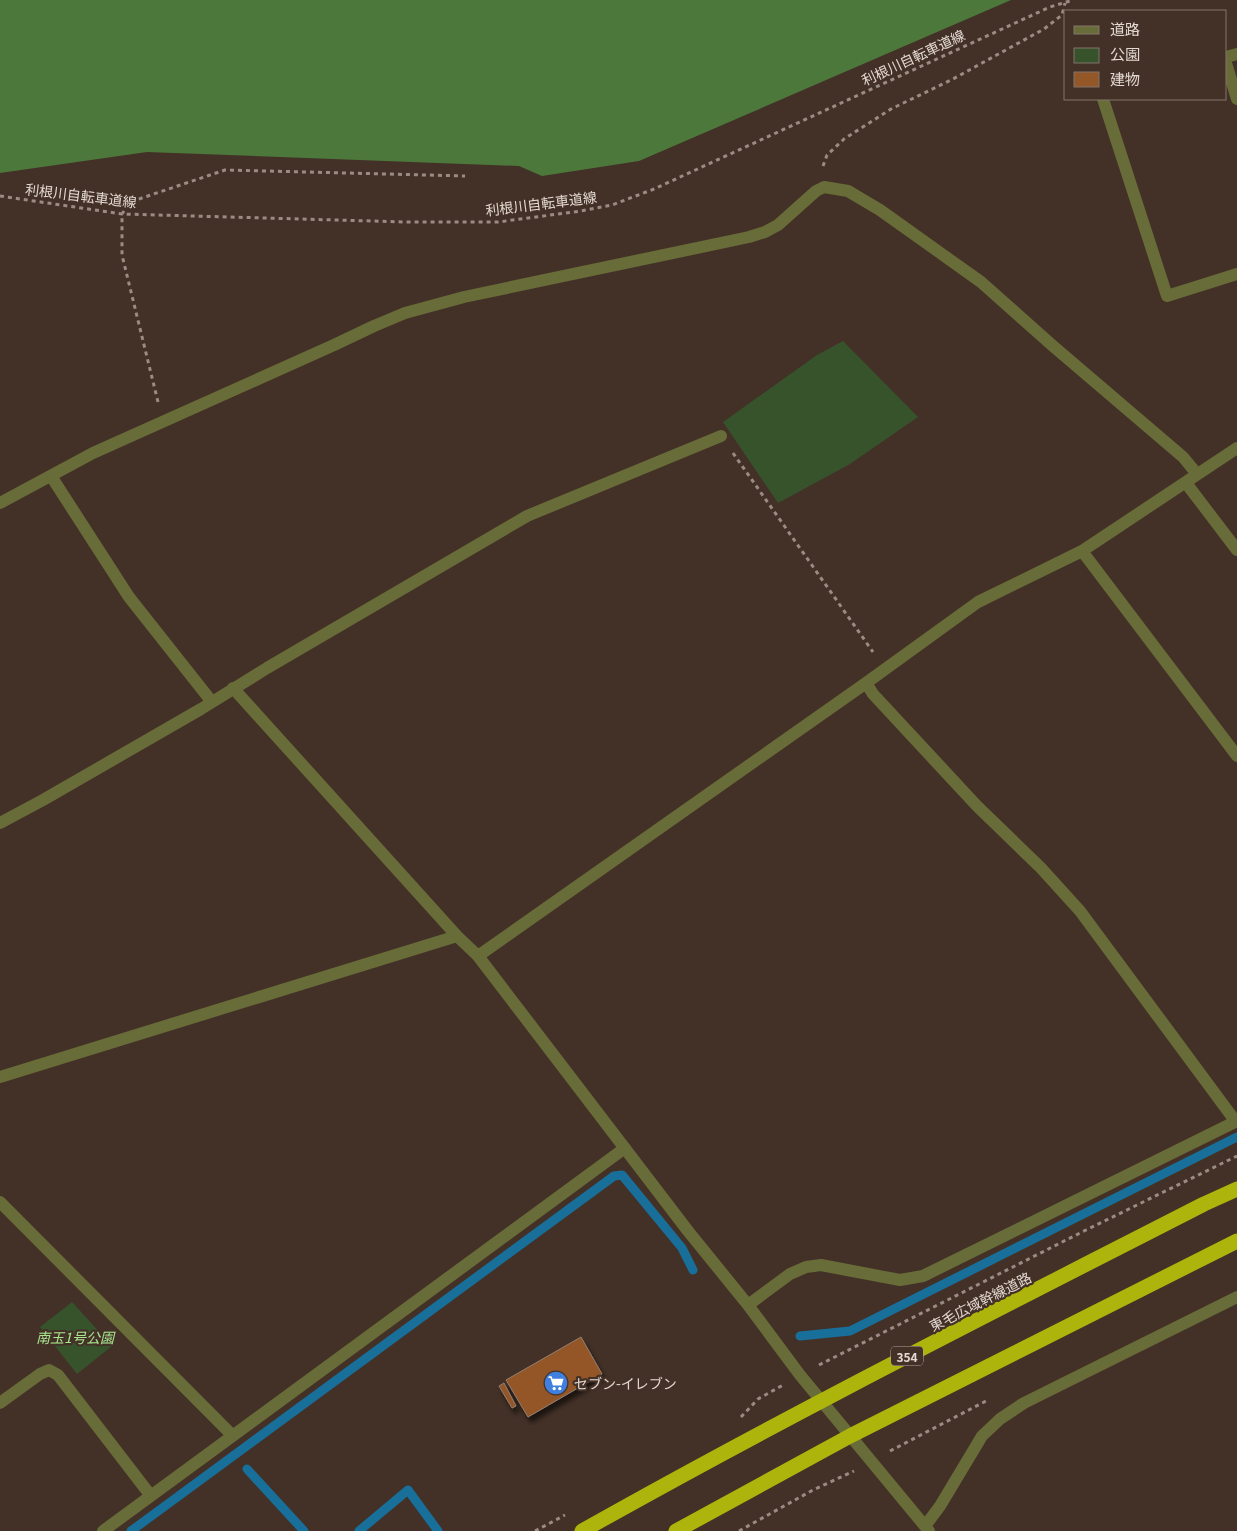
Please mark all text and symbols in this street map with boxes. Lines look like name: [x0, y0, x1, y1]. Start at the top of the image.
legend: [1064, 10, 1227, 100]
text: 道路: [1110, 18, 1140, 39]
street label: 利根川自転車道線: [858, 24, 968, 90]
text: 公園: [1110, 43, 1140, 64]
text: 建物: [1110, 68, 1140, 89]
street label: 利根川自転車道線: [24, 178, 138, 212]
street label: 利根川自転車道線: [484, 186, 598, 220]
street label: 東毛広域幹線道路: [926, 1267, 1034, 1335]
park label: 南玉1号公園: [36, 1327, 116, 1347]
road number: 354: [891, 1346, 923, 1365]
supermarket icon: セブン-イレブン: [543, 1370, 569, 1396]
place label: セブン-イレブン: [574, 1373, 677, 1393]

